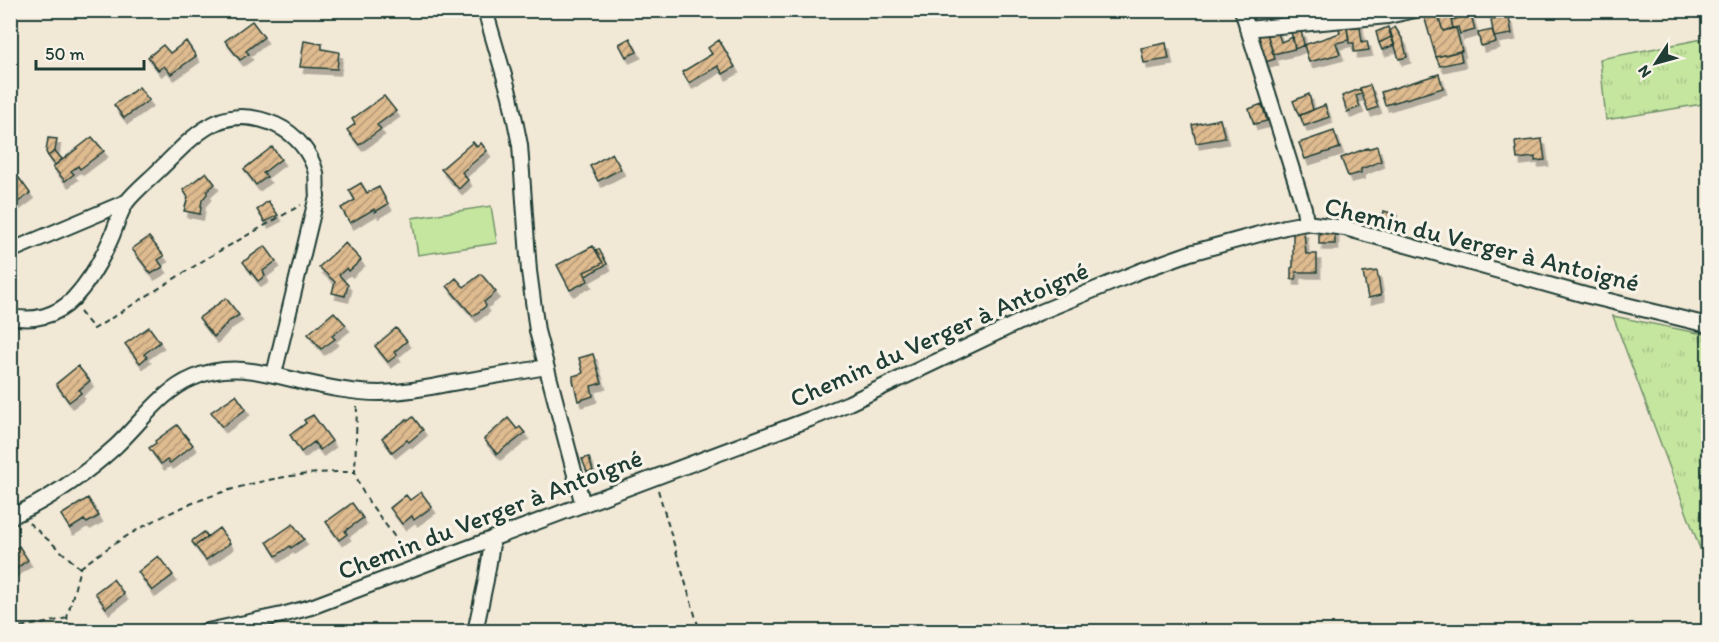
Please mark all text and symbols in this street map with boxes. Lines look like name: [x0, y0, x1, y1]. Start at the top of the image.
scale bar: [36, 33, 144, 71]
north arrow: [1626, 33, 1686, 93]
text: 50 m: [45, 43, 85, 65]
text: N: [1633, 62, 1655, 81]
street label: Chemin du Verger à Antoigné: [1321, 189, 1643, 299]
street label: Chemin du Verger à Antoigné: [785, 254, 1093, 414]
street label: Chemin du Verger à Antoigné: [333, 441, 647, 587]

